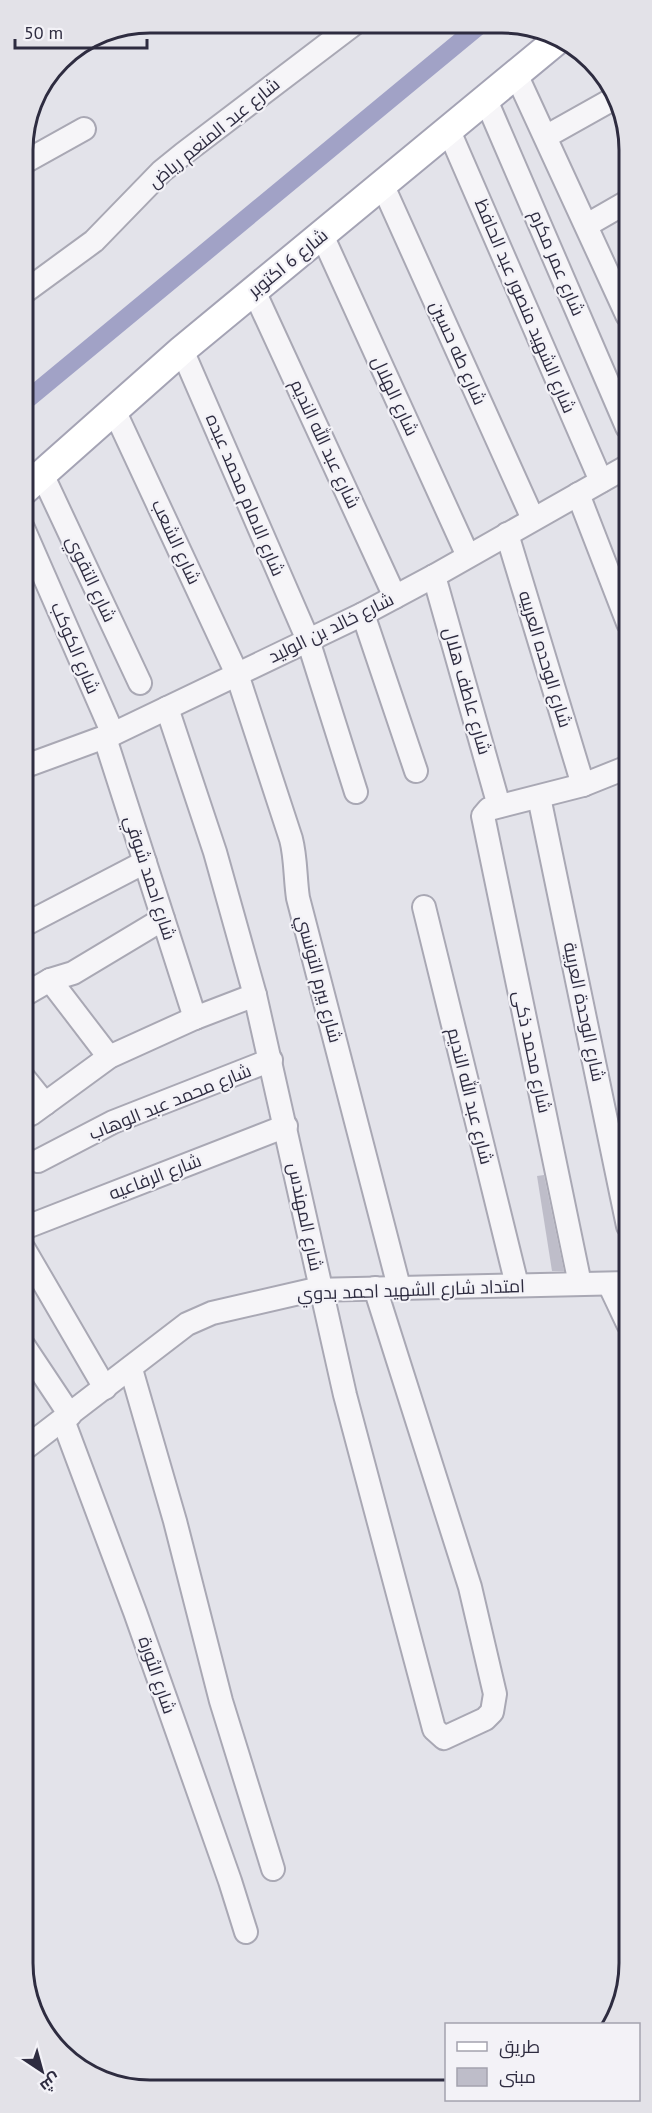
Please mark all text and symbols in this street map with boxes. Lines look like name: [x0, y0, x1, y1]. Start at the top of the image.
scale bar: [15, 12, 147, 50]
text: 50 m: [24, 21, 63, 44]
street label: شارع عبد المنعم رياض: [143, 72, 285, 194]
street label: شارع الشهيد منصور عبد الحافظ: [469, 195, 581, 417]
street label: شارع عمر مكرم: [524, 206, 590, 320]
street label: شارع 6 اكتوبر: [242, 223, 333, 303]
street label: شارع طه حسين: [424, 297, 492, 409]
street label: شارع الهلال: [366, 352, 424, 440]
street label: شارع عبد الله النديم: [285, 375, 365, 513]
street label: شارع الامام محمد عبده: [200, 410, 290, 580]
street label: شارع الشعب: [146, 496, 206, 588]
street label: شارع التقوي: [59, 532, 121, 627]
street label: شارع خالد بن الوليد: [264, 587, 398, 669]
street label: شارع الوحده العربيه: [513, 588, 577, 730]
street label: شارع الكوكب: [45, 598, 105, 698]
street label: شارع عاطف هلال: [437, 625, 497, 757]
street label: شارع احمد شوقي: [117, 813, 181, 944]
street label: شارع بيرم التونسي: [289, 913, 348, 1046]
street label: شارع الوحدة العربية: [558, 940, 610, 1084]
street label: شارع محمد ذكى: [507, 989, 557, 1115]
street label: شارع عبد الله النديم: [441, 1025, 499, 1167]
street label: شارع محمد عبد الوهاب: [85, 1058, 255, 1146]
street label: شارع الرفاعيه: [105, 1148, 205, 1206]
street label: شارع المهندس: [282, 1161, 328, 1273]
street label: امتداد شارع الشهيد احمد بدوي: [297, 1274, 525, 1308]
street label: شارع الثورة: [133, 1633, 181, 1717]
legend: [445, 2023, 640, 2101]
text: طريق: [499, 2035, 540, 2059]
north arrow: [12, 2041, 72, 2101]
text: مبنى: [499, 2065, 536, 2088]
text: ش: [37, 2069, 65, 2097]

